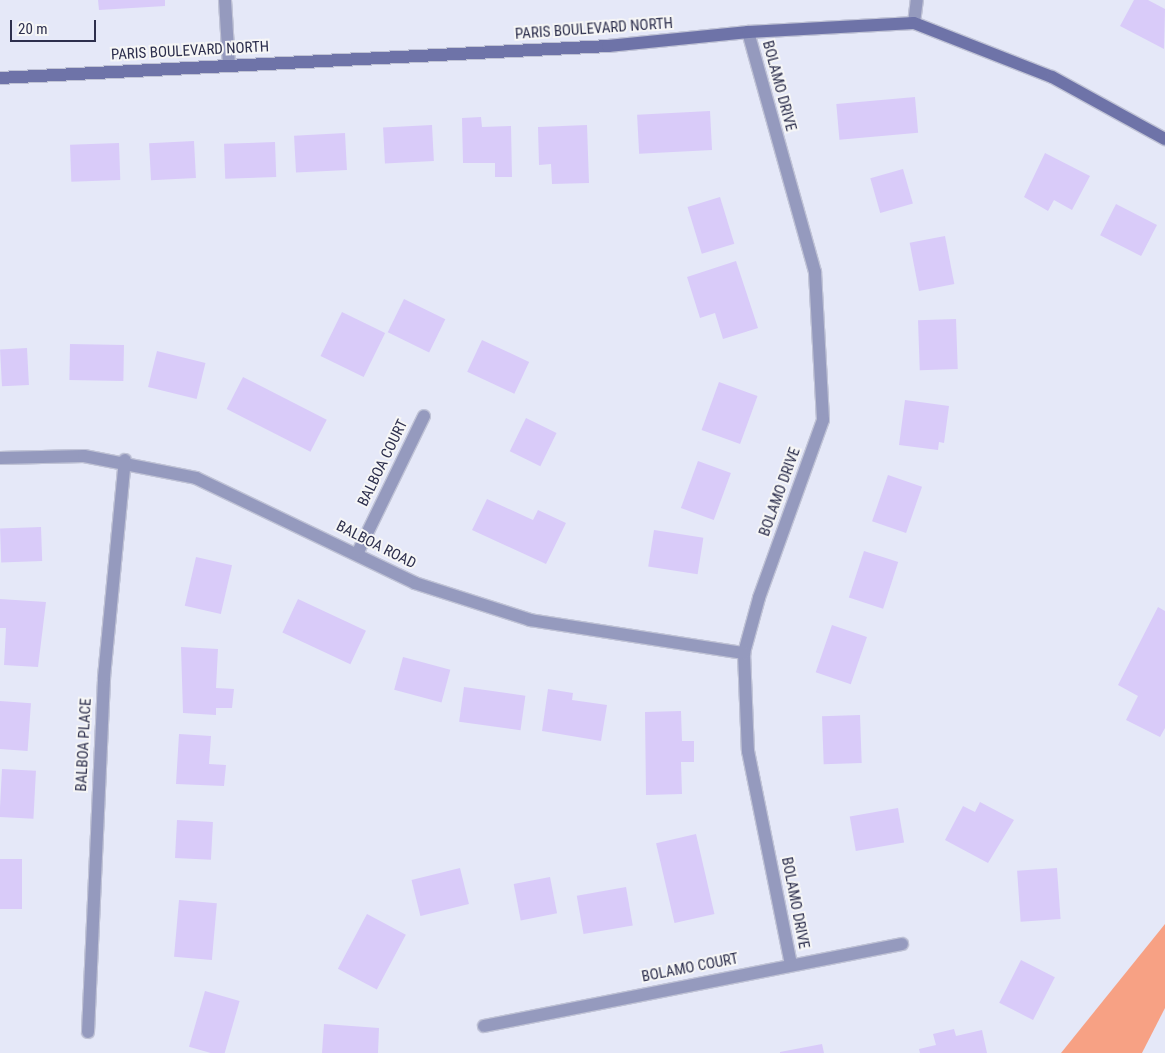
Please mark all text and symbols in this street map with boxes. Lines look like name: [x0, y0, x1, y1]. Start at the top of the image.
scale bar: [12, 10, 99, 42]
street label: PARIS BOULEVARD NORTH: [514, 14, 674, 44]
text: 20 m: [18, 20, 48, 38]
street label: PARIS BOULEVARD NORTH: [110, 38, 270, 64]
street label: BOLAMO DRIVE: [758, 39, 800, 133]
street label: BALBOA COURT: [354, 417, 412, 509]
street label: BOLAMO DRIVE: [756, 445, 804, 539]
street label: BALBOA ROAD: [333, 517, 419, 573]
street label: BALBOA PLACE: [73, 698, 95, 792]
street label: BOLAMO DRIVE: [777, 856, 813, 950]
street label: BOLAMO COURT: [640, 950, 740, 986]

